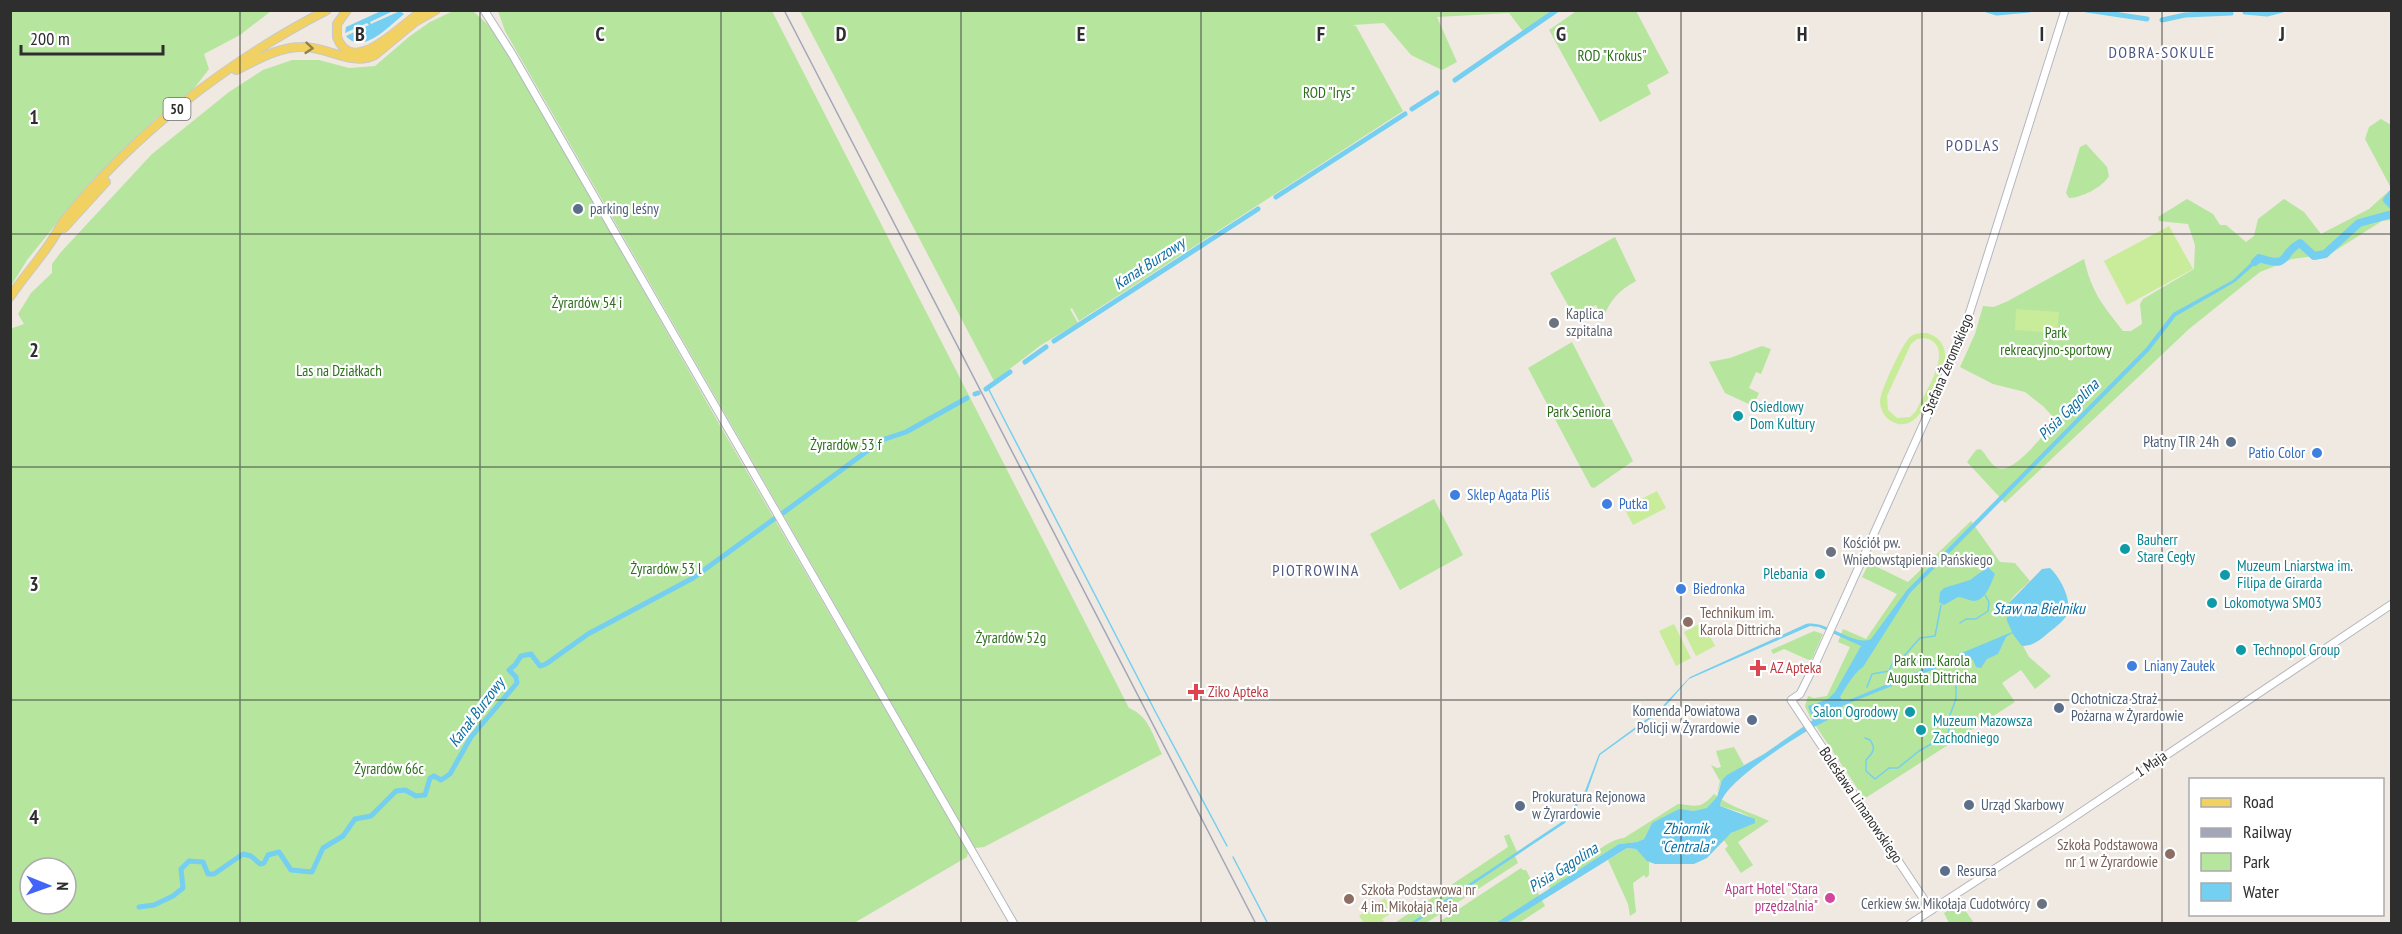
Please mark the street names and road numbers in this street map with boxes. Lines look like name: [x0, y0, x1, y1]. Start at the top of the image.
road number: 50: [164, 98, 190, 120]
street label: Stefana Żeromskiego: [1918, 311, 1977, 417]
street label: Bolesława Limanowskiego: [1815, 743, 1907, 866]
street label: 1 Maja: [2131, 746, 2170, 781]

